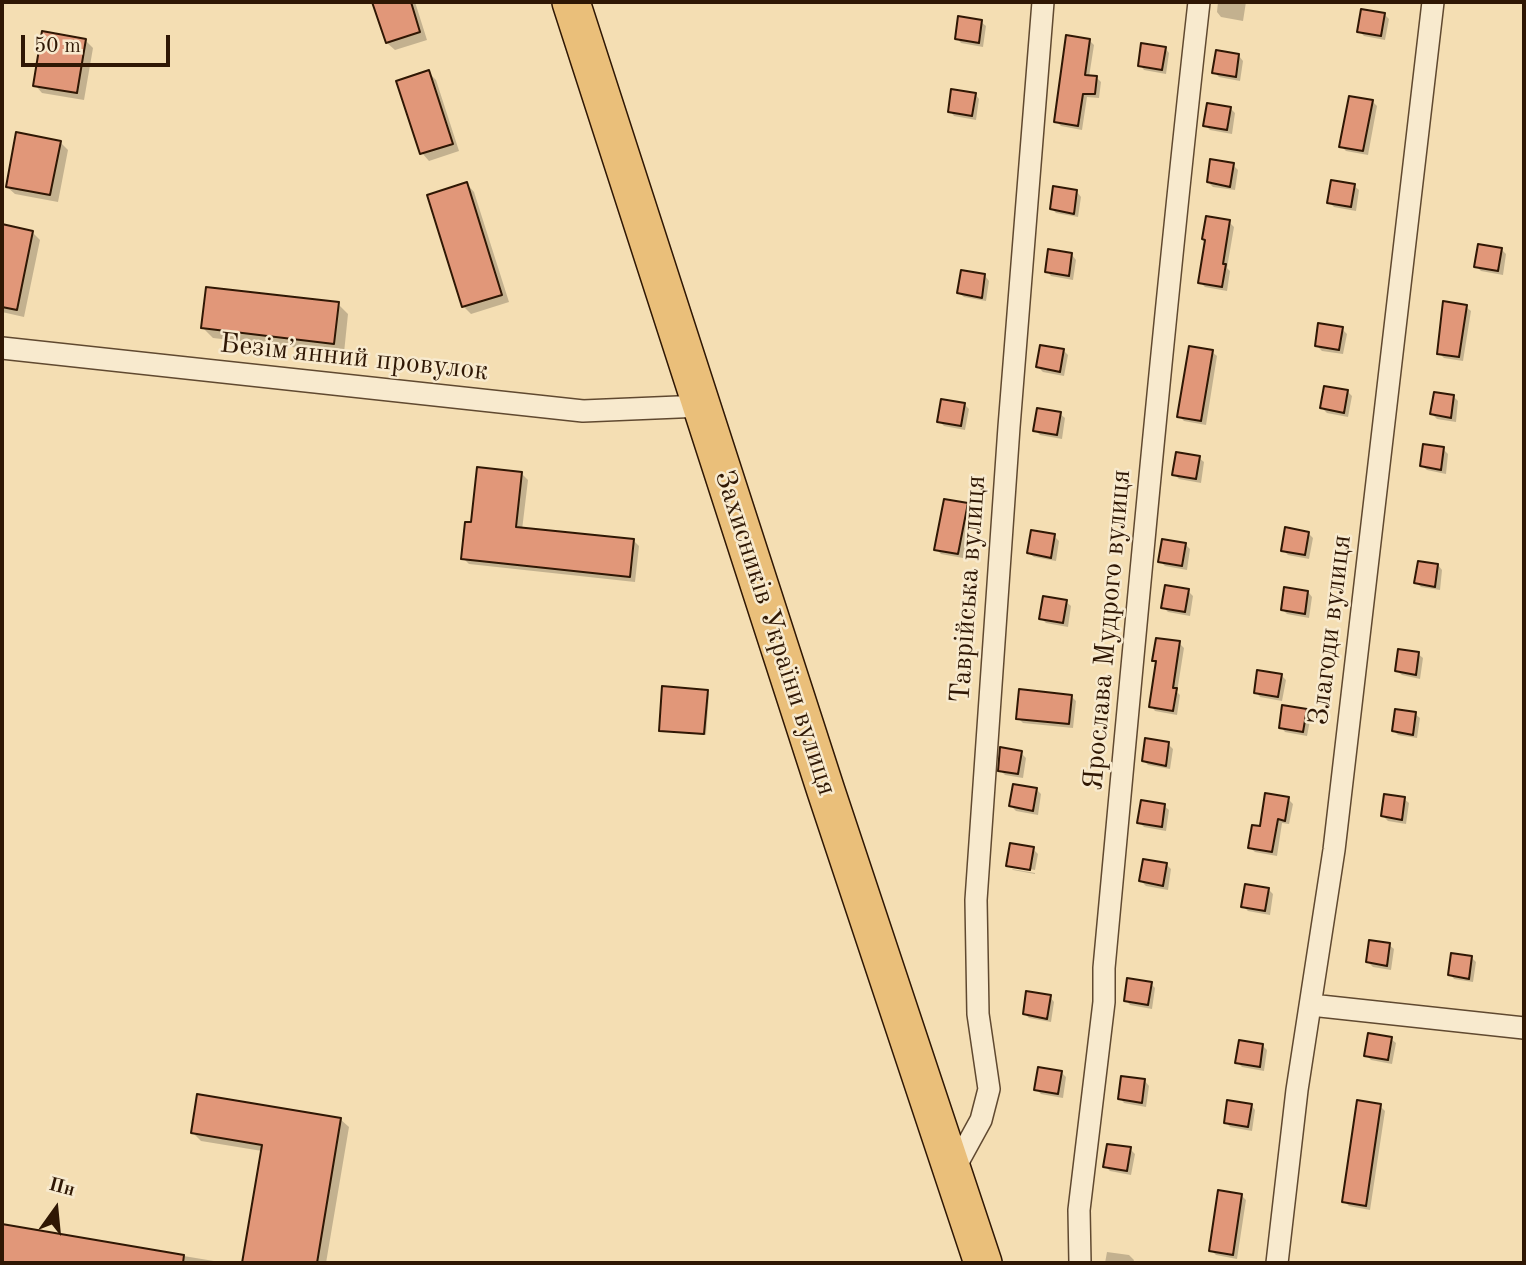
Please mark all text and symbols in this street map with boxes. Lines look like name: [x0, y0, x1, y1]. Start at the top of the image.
scale bar: [24, 21, 173, 65]
text: 50 m: [34, 36, 81, 57]
street label: Безімʼянний провулок: [218, 327, 490, 389]
street label: Захисників України вулиця: [707, 466, 843, 800]
street label: Ярослава Мудрого вулиця: [1077, 468, 1139, 792]
street label: Таврійська вулиця: [944, 474, 994, 704]
street label: Злагоди вулиця: [1303, 533, 1359, 727]
north arrow: [21, 1174, 91, 1244]
text: Пн: [46, 1176, 77, 1201]

